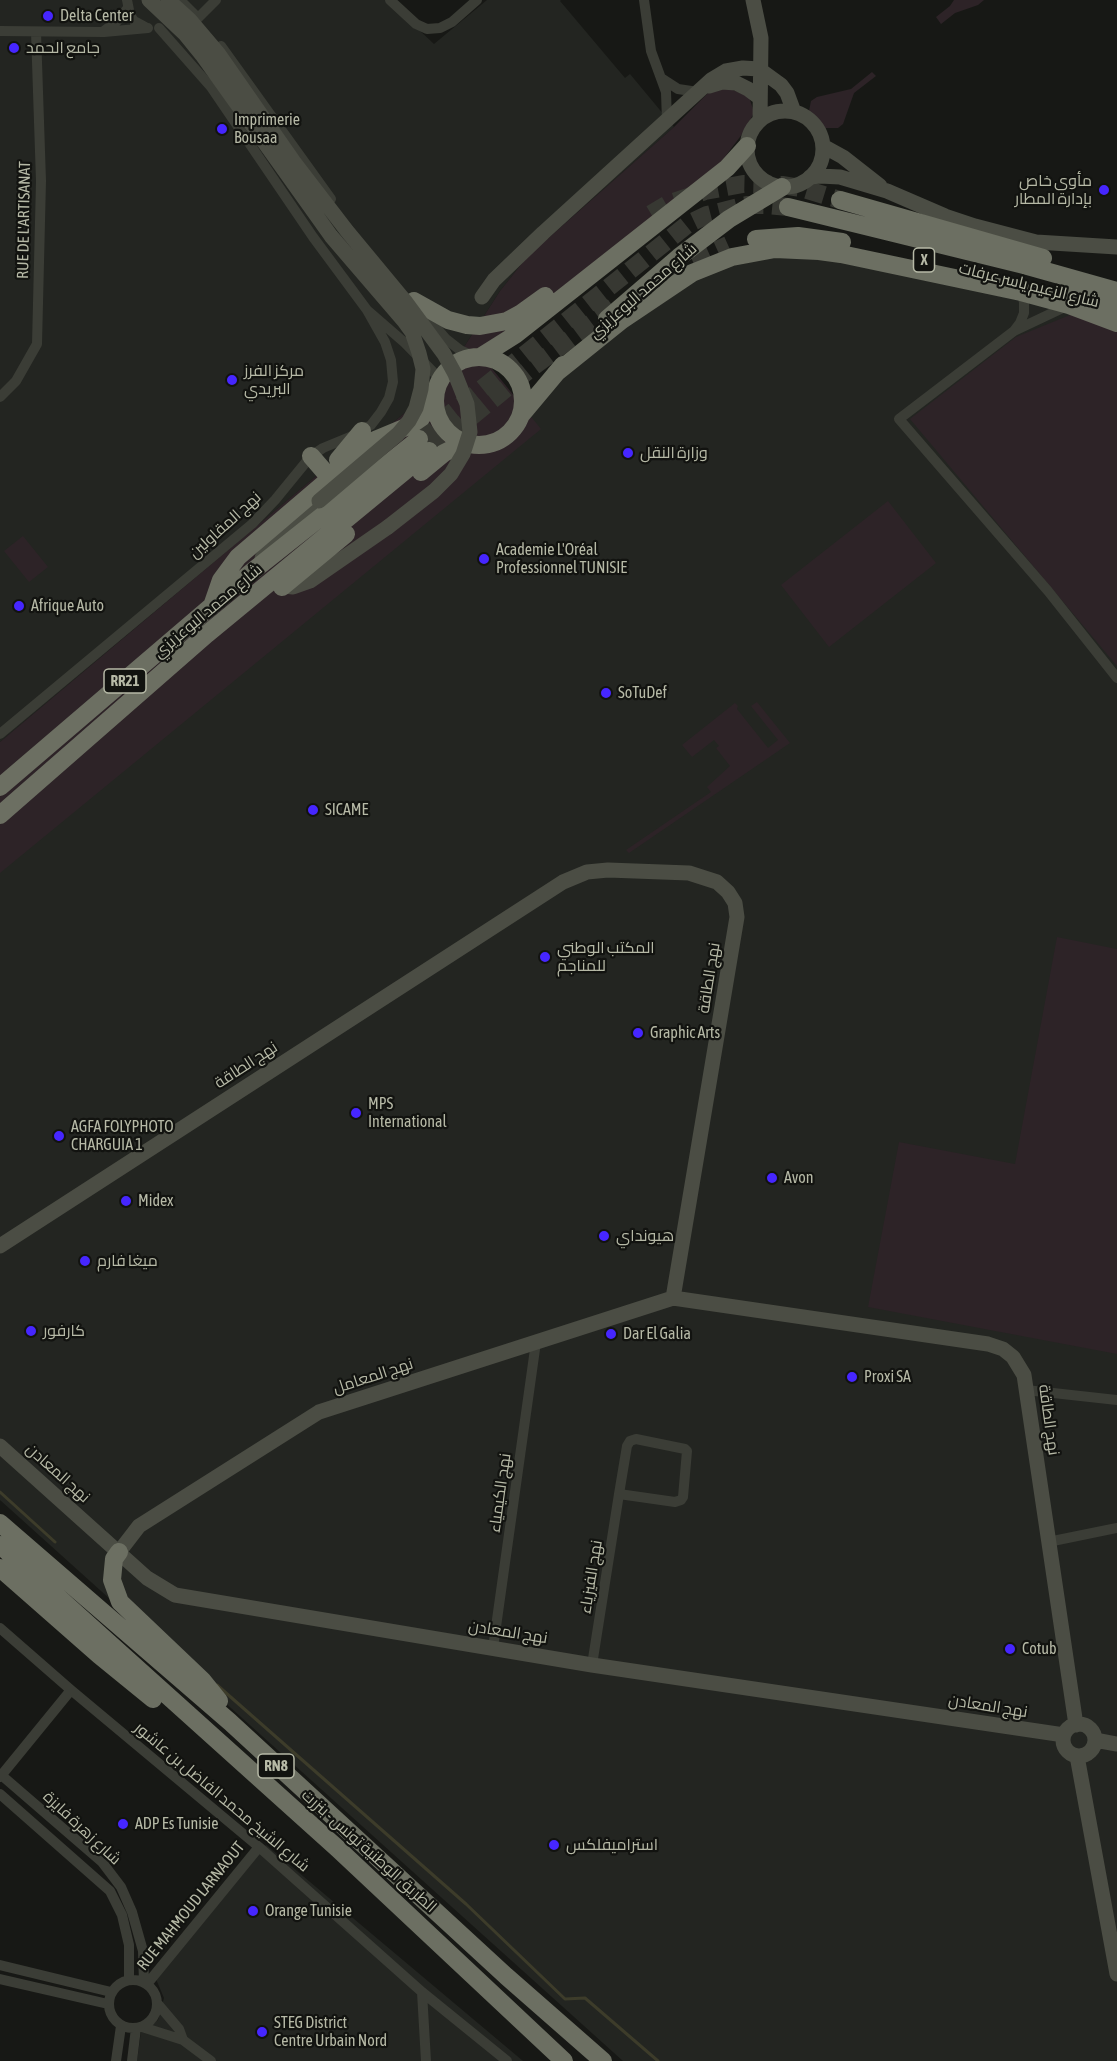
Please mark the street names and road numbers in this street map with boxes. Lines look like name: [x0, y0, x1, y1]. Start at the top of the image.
street label: RUE DE L'ARTISANAT: [13, 161, 35, 279]
street label: شارع محمد البوعزيزي: [585, 239, 701, 343]
road number: X: [914, 248, 934, 272]
street label: شارع الزعيم ياسر عرفات: [957, 258, 1101, 312]
street label: نهج المقاولين: [185, 488, 265, 562]
street label: شارع محمد البوعزيزي: [150, 560, 266, 662]
road number: RR21: [104, 669, 146, 693]
street label: نهج الطاقة: [694, 941, 724, 1015]
street label: نهج الطاقة: [211, 1037, 281, 1093]
street label: نهج المعامل: [331, 1354, 415, 1398]
street label: نهج الطاقة: [1035, 1383, 1063, 1457]
street label: نهج المعادن: [22, 1439, 94, 1507]
street label: نهج الكيمياء: [485, 1452, 515, 1534]
street label: نهج الفيزياء: [576, 1539, 606, 1615]
street label: نهج المعادن: [467, 1616, 549, 1648]
street label: نهج المعادن: [947, 1690, 1029, 1722]
street label: شارع الشيخ محمد الفاضل بن عاشور: [131, 1718, 313, 1876]
road number: RN8: [258, 1754, 294, 1778]
street label: الطريق الوطنية تونس - بنزرت: [298, 1785, 440, 1917]
street label: شارع زهرة فايزة: [39, 1787, 125, 1869]
street label: RUE MAHMOUD LARNAOUT: [133, 1838, 249, 1974]

